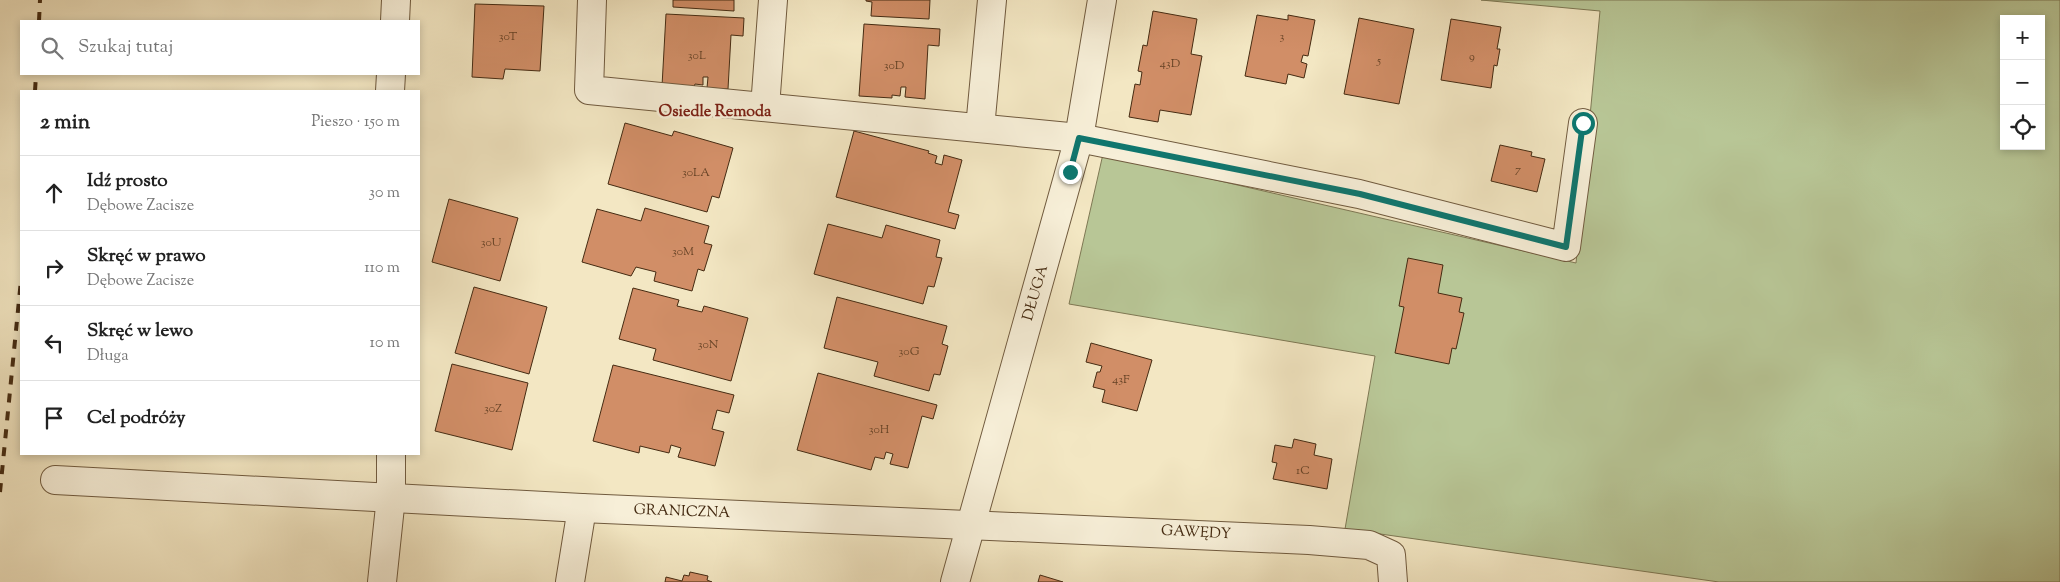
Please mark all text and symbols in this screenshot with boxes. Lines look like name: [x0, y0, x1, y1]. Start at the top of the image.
map controls: [2000, 15, 2045, 150]
button: +: [2000, 15, 2045, 60]
search box: [20, 20, 420, 75]
house number: 30T: [499, 28, 518, 46]
house number: 3: [1280, 28, 1285, 46]
icon: search: [38, 34, 66, 62]
text: Szukaj tutaj: [78, 34, 173, 61]
house number: 30L: [688, 47, 706, 65]
house number: 9: [1469, 48, 1475, 66]
house number: 5: [1376, 52, 1381, 70]
house number: 43D: [1160, 55, 1180, 73]
house number: 30D: [884, 57, 904, 75]
button: −: [2000, 60, 2045, 105]
district label: Osiedle Remoda: [659, 101, 772, 124]
button: locate: [2000, 105, 2045, 150]
text: 2 min: [40, 108, 90, 138]
text: Pieszo · 150 m: [311, 111, 400, 134]
route start: [1572, 112, 1595, 135]
route end: [1059, 161, 1082, 184]
house number: 7: [1515, 161, 1521, 179]
house number: 30LA: [682, 164, 710, 182]
text: Idź prosto: [87, 168, 168, 195]
icon: ahead: [40, 179, 68, 207]
text: 30 m: [369, 182, 400, 205]
text: Dębowe Zacisze: [87, 195, 194, 218]
house number: 30U: [481, 234, 501, 252]
text: Skręć w prawo: [87, 243, 206, 270]
house number: 30M: [672, 243, 694, 261]
icon: right: [40, 254, 68, 282]
text: 110 m: [364, 257, 400, 280]
street label: DŁUGA: [1018, 263, 1054, 323]
text: Dębowe Zacisze: [87, 270, 194, 293]
text: Skręć w lewo: [87, 318, 193, 345]
icon: left: [40, 329, 68, 357]
text: 10 m: [370, 332, 400, 355]
house number: 30N: [698, 336, 719, 354]
house number: 30G: [899, 343, 920, 361]
text: Długa: [87, 345, 129, 368]
house number: 43F: [1112, 371, 1130, 389]
house number: 30Z: [484, 400, 502, 418]
icon: arrive: [40, 404, 68, 432]
text: Cel podróży: [87, 405, 186, 432]
house number: 30H: [869, 421, 890, 439]
house number: 1C: [1296, 462, 1310, 480]
street label: GRANICZNA: [633, 500, 731, 524]
street label: GAWĘDY: [1160, 521, 1232, 545]

